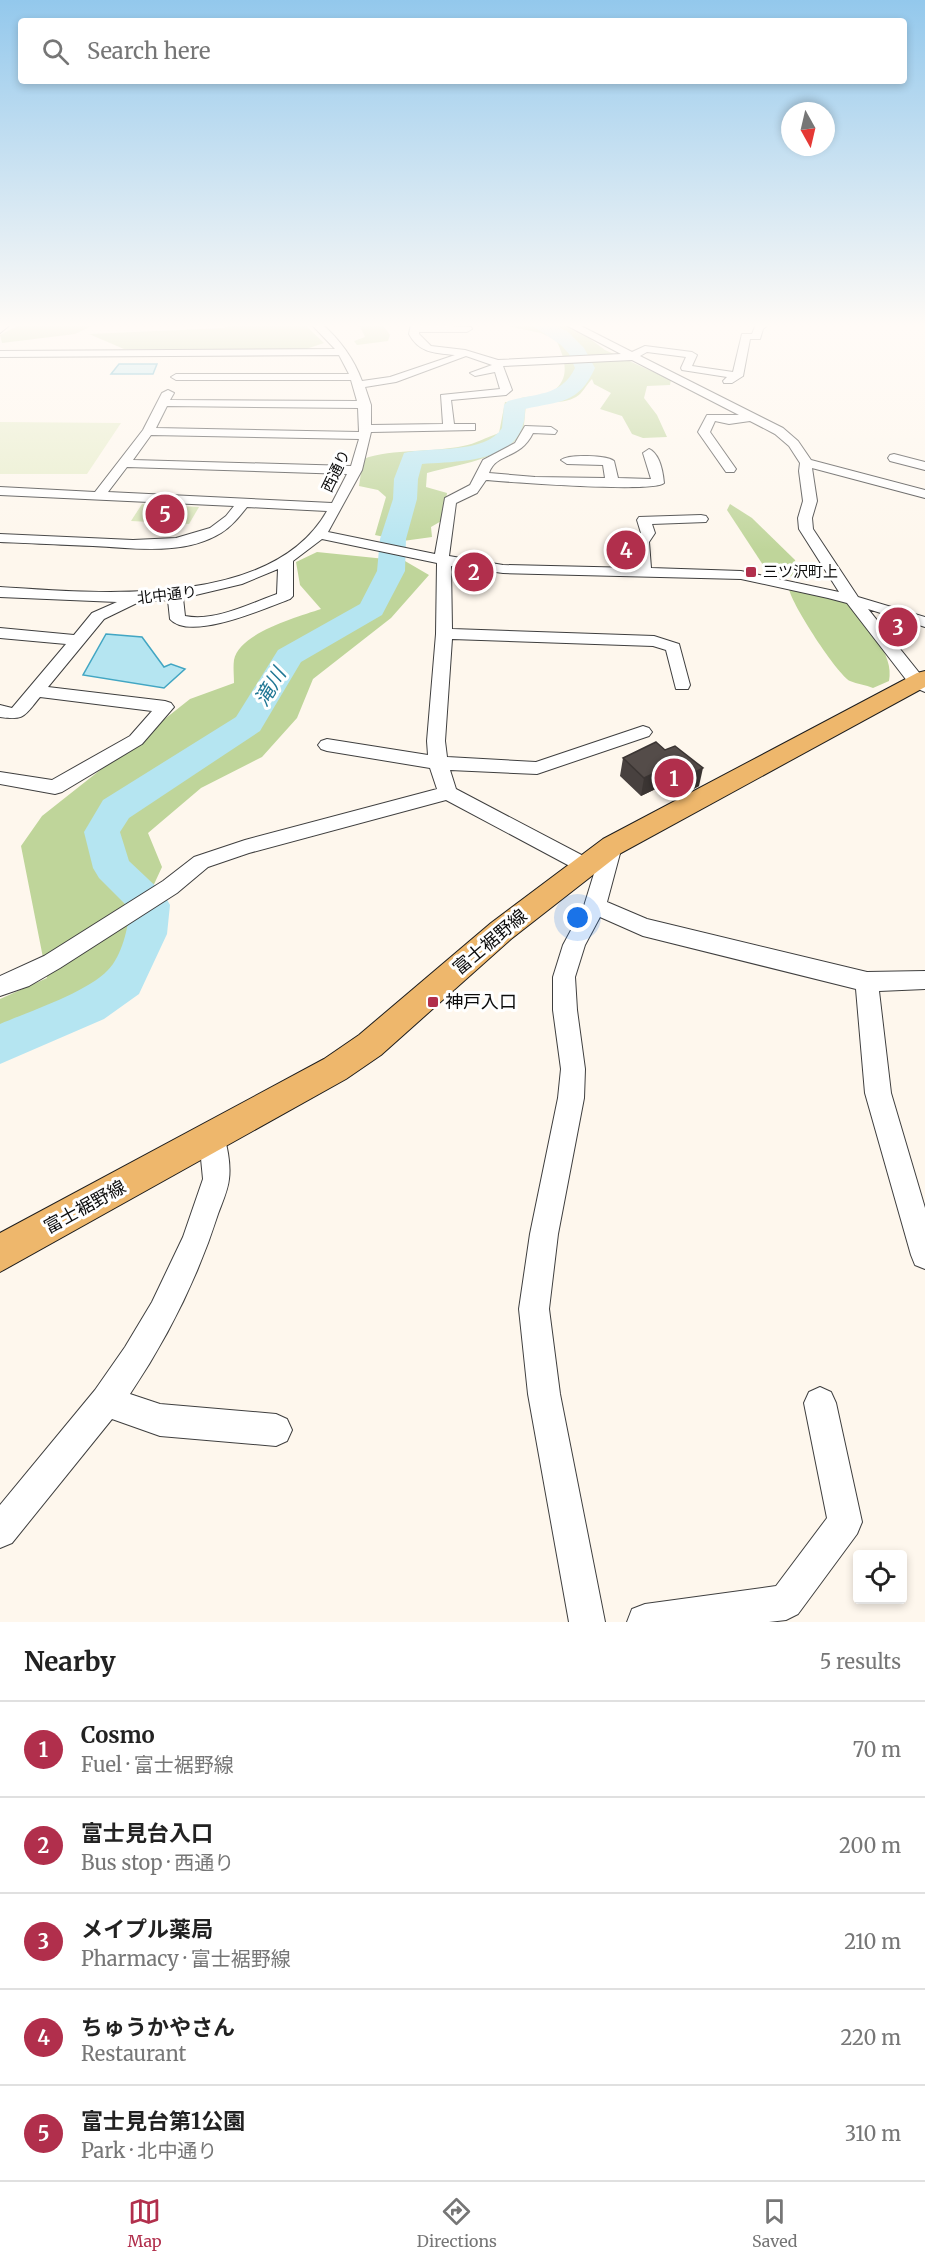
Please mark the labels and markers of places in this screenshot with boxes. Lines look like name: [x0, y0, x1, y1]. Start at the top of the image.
pin: 5: [146, 492, 184, 536]
pin: 4: [606, 528, 646, 572]
pin: 2: [454, 550, 494, 594]
place label: 三ツ沢町上: [763, 562, 838, 581]
marker: 三ツ沢町上: [744, 565, 758, 579]
pin: 3: [878, 604, 918, 650]
pin: 1: [654, 756, 694, 800]
place label: 神戸入口: [445, 990, 517, 1013]
marker: 神戸入口: [426, 995, 440, 1009]

